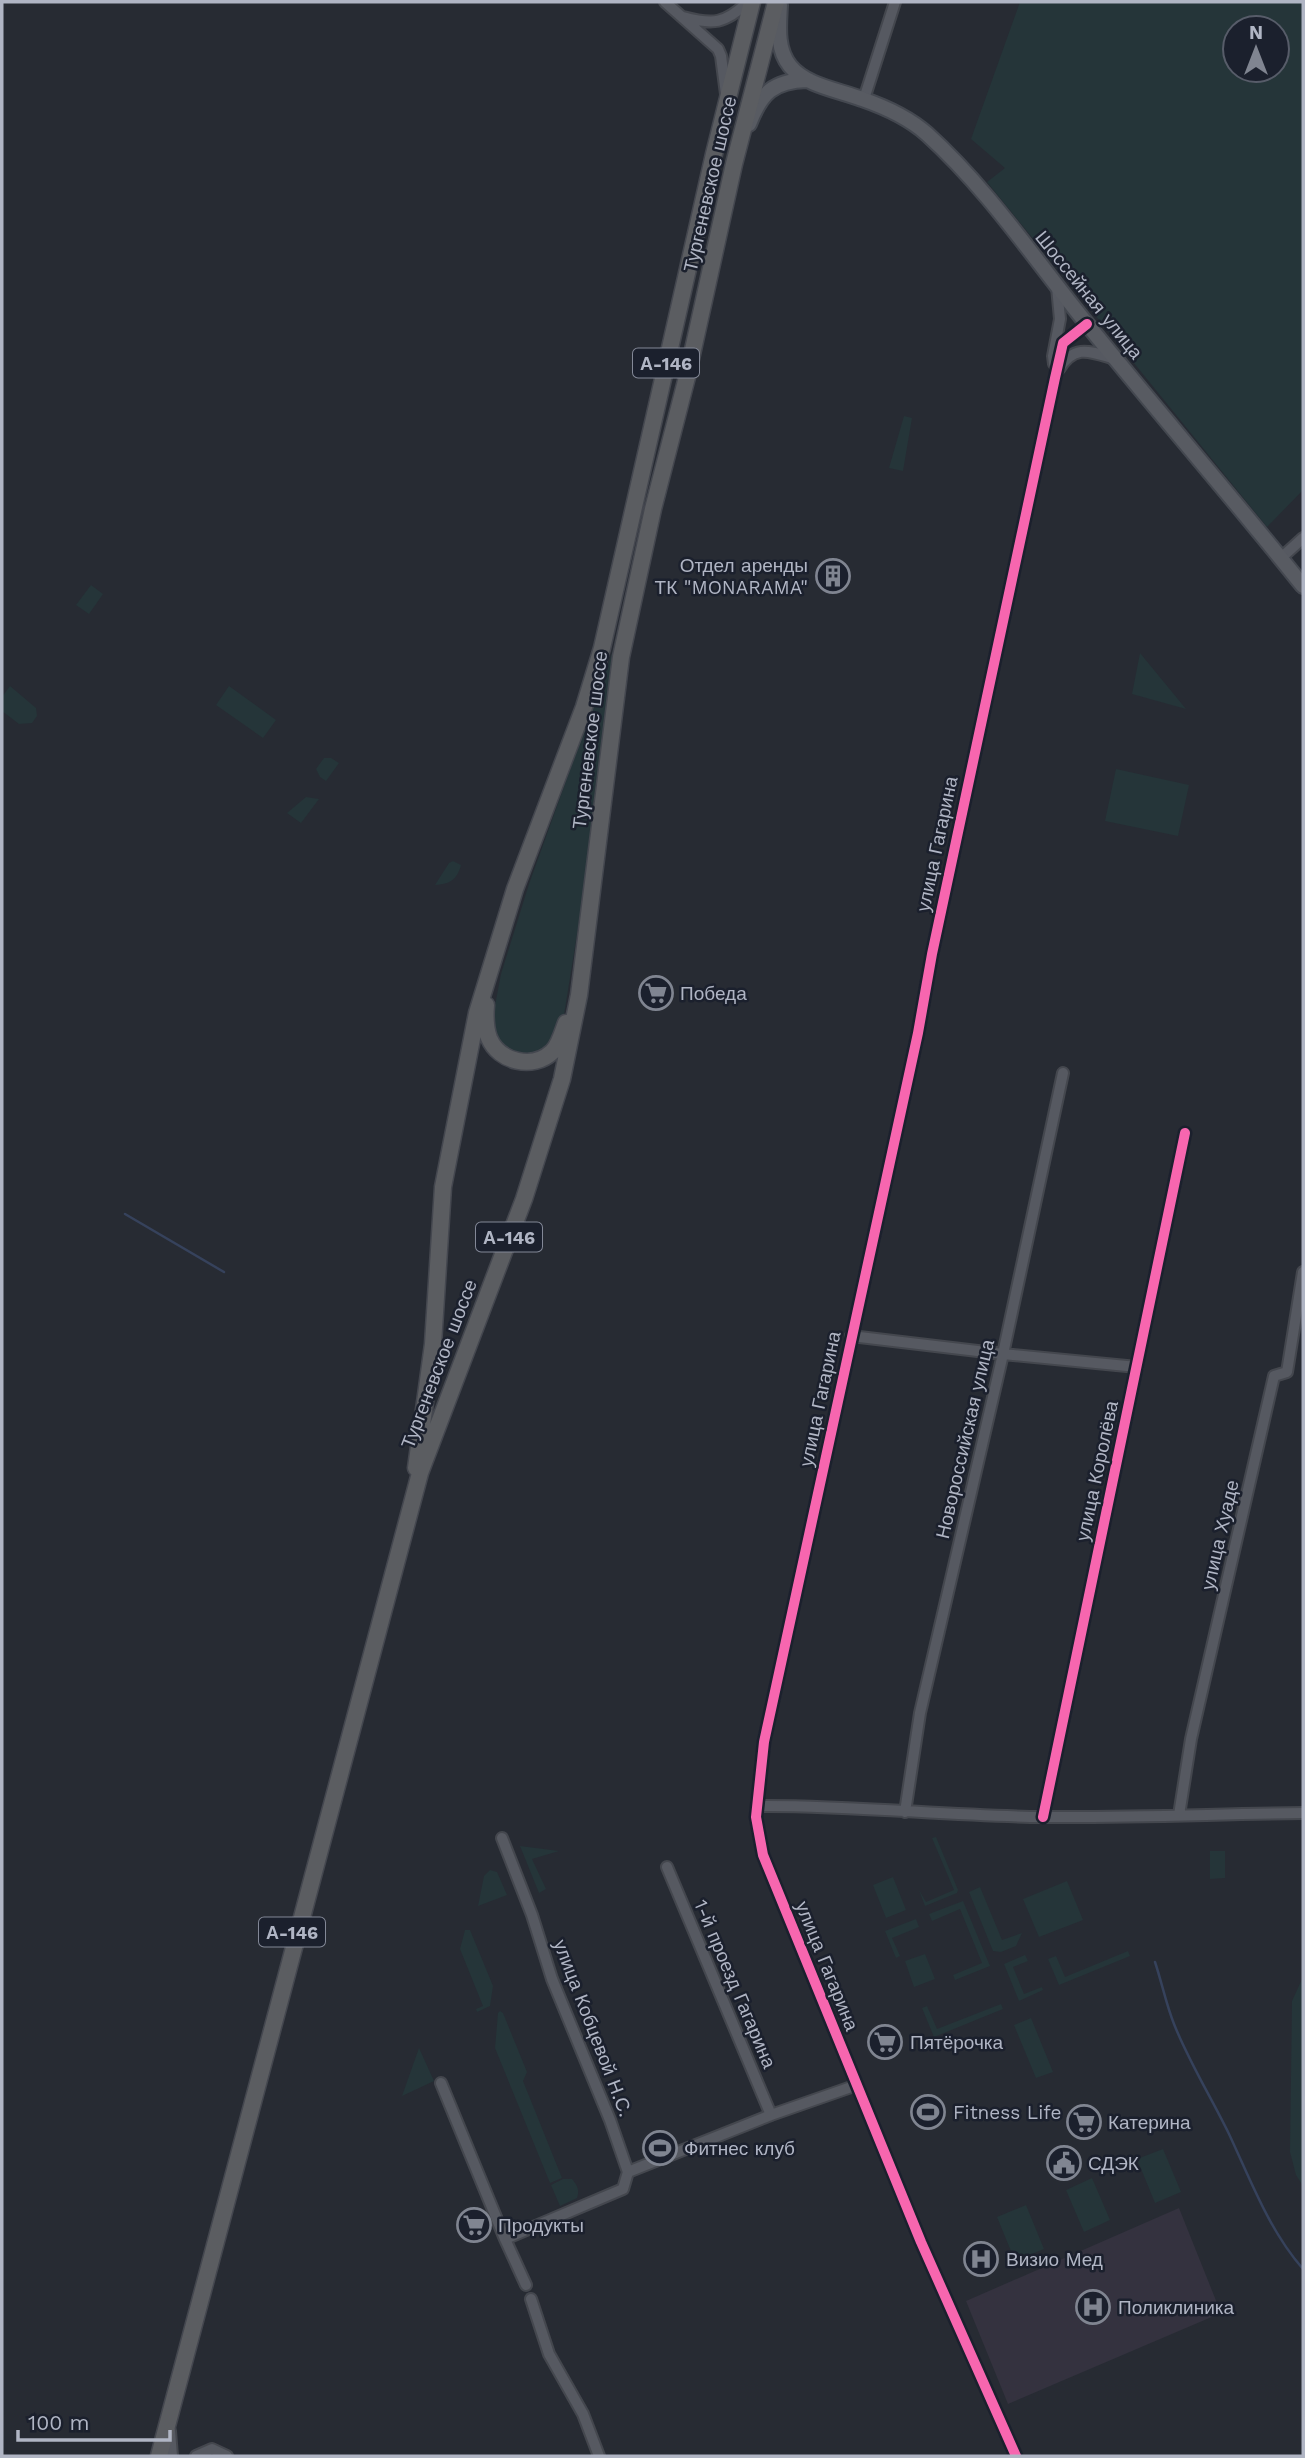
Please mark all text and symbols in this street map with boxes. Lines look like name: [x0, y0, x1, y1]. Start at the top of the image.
north arrow: [1221, 14, 1291, 84]
text: N: [1249, 21, 1263, 44]
street label: Тургеневское шоссе: [679, 94, 741, 274]
street label: Шоссейная улица: [1030, 226, 1148, 364]
road number: А-146: [633, 348, 699, 377]
place label: Отдел аренды ТК "MONARAMA": [655, 554, 808, 599]
building icon: Отдел аренды ТК "MONARAMA": [814, 557, 852, 595]
street label: Тургеневское шоссе: [568, 650, 612, 830]
street label: улица Гагарина: [911, 774, 963, 914]
supermarket icon: Победа: [637, 974, 675, 1012]
place label: Победа: [680, 982, 747, 1005]
road number: А-146: [476, 1222, 542, 1252]
street label: Тургеневское шоссе: [396, 1276, 482, 1452]
street label: улица Гагарина: [794, 1329, 846, 1469]
street label: Новороссийская улица: [931, 1337, 999, 1541]
street label: улица Королёва: [1071, 1398, 1123, 1543]
street label: улица Хуаде: [1196, 1478, 1244, 1592]
street label: 1-й проезд Гагарина: [689, 1896, 781, 2072]
street label: улица Гагарина: [791, 1898, 864, 2035]
road number: А-146: [259, 1918, 325, 1946]
street label: улица Кобцевой Н.С.: [549, 1936, 637, 2120]
supermarket icon: Пятёрочка: [866, 2023, 904, 2061]
place label: Пятёрочка: [910, 2031, 1004, 2054]
sports icon: Fitness Life: [909, 2093, 947, 2131]
place label: Fitness Life: [953, 2101, 1061, 2124]
supermarket icon: Катерина: [1065, 2103, 1103, 2141]
place label: Катерина: [1108, 2111, 1191, 2134]
sports icon: Фитнес клуб: [641, 2129, 679, 2167]
place label: Фитнес клуб: [684, 2137, 795, 2160]
public building icon: СДЭК: [1045, 2144, 1083, 2182]
place label: СДЭК: [1088, 2152, 1139, 2175]
supermarket icon: Продукты: [455, 2206, 493, 2244]
place label: Продукты: [498, 2214, 584, 2237]
hospital icon: Визио Мед: [962, 2240, 1000, 2278]
place label: Визио Мед: [1006, 2248, 1103, 2271]
hospital icon: Поликлиника: [1074, 2288, 1112, 2326]
place label: Поликлиника: [1118, 2296, 1235, 2319]
scale bar: [18, 2398, 170, 2442]
text: 100 m: [28, 2410, 90, 2435]

